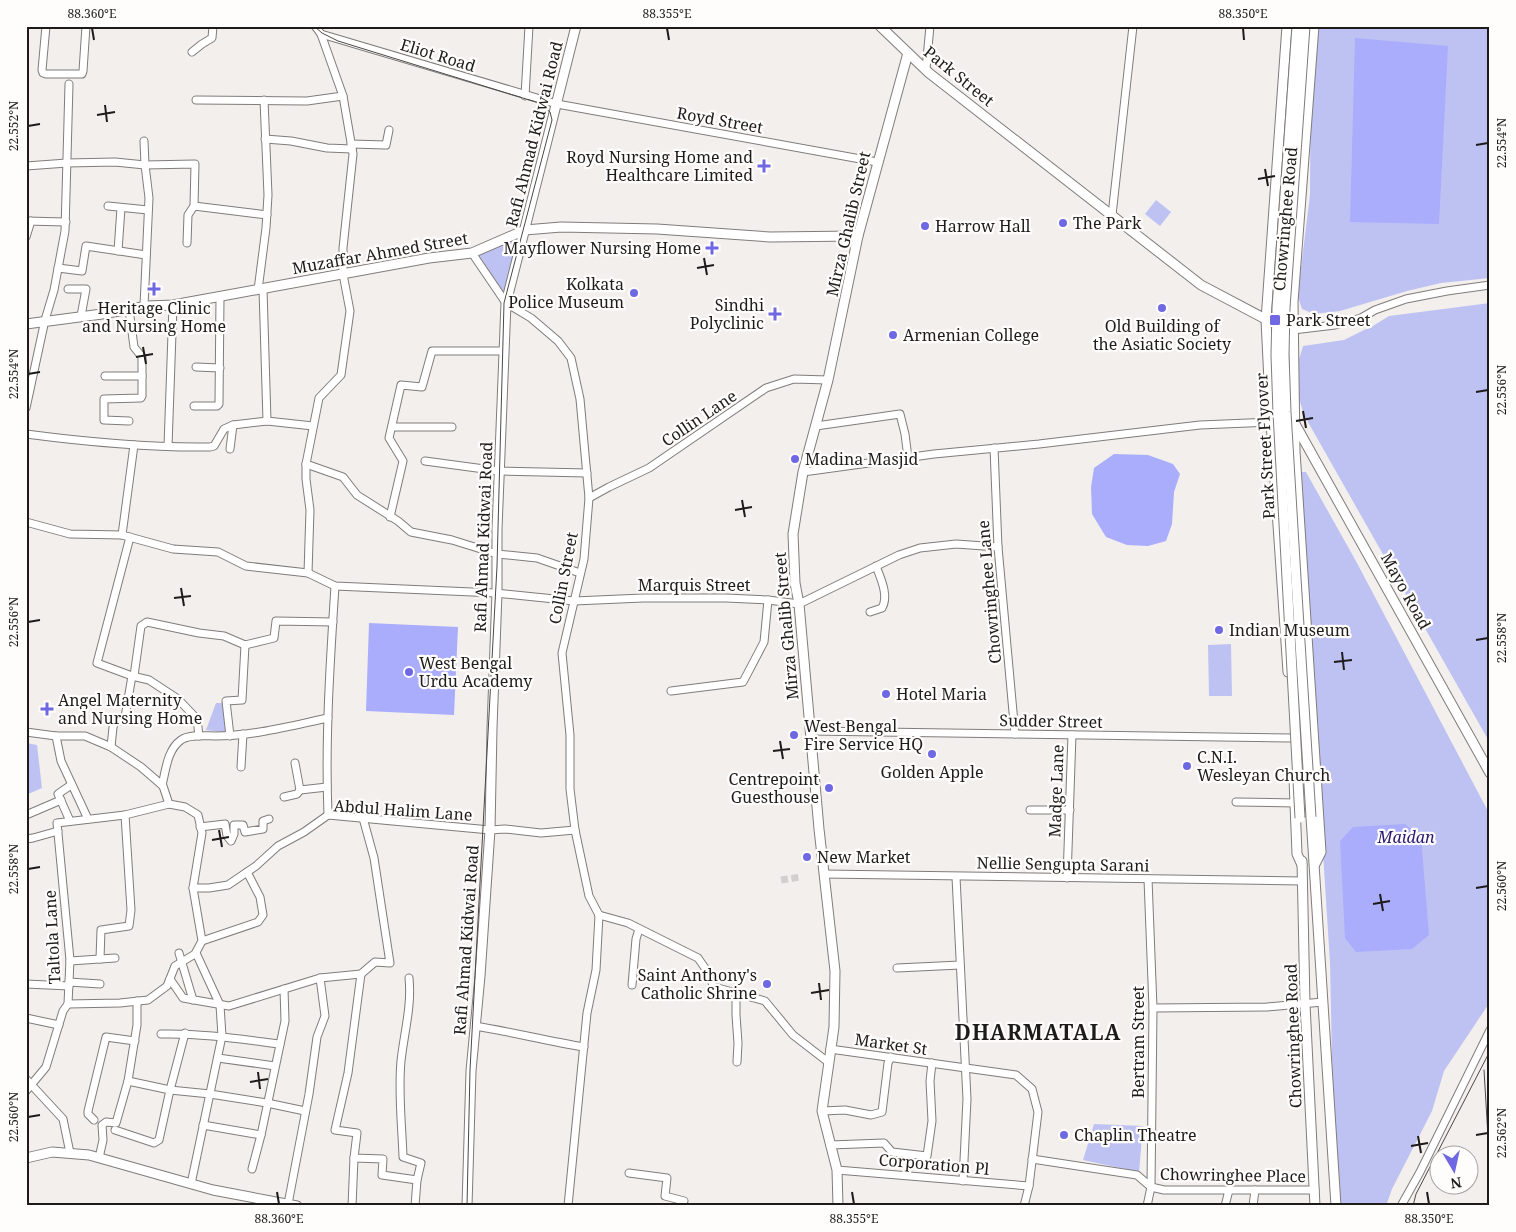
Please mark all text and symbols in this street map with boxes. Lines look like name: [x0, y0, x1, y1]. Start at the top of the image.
text: 88.360°E: [68, 5, 116, 22]
text: 88.355°E: [643, 5, 691, 22]
text: 88.350°E: [1219, 5, 1267, 22]
street label: Eliot Road: [398, 33, 479, 77]
street label: Rafi Ahmad Kidwai Road: [500, 39, 568, 229]
street label: Park Street: [919, 41, 999, 111]
text: 22.552°N: [5, 101, 22, 151]
street label: Royd Street: [675, 102, 765, 138]
text: 22.554°N: [1493, 118, 1510, 168]
place label: Royd Nursing Home and Healthcare Limited: [566, 146, 753, 186]
street label: Chowringhee Road: [1268, 146, 1302, 292]
street label: Mirza Ghalib Street: [821, 149, 875, 299]
marker: Royd Nursing Home and Healthcare Limited: [757, 159, 771, 173]
place label: The Park: [1073, 212, 1142, 234]
place label: Harrow Hall: [935, 215, 1031, 237]
marker: The Park: [1057, 217, 1069, 229]
marker: Harrow Hall: [919, 220, 931, 232]
street label: Muzaffar Ahmed Street: [290, 227, 470, 279]
place label: Mayflower Nursing Home: [503, 237, 701, 259]
marker: Mayflower Nursing Home: [705, 241, 719, 255]
place label: Kolkata Police Museum: [508, 273, 624, 313]
marker: Heritage Clinic and Nursing Home: [147, 282, 161, 296]
marker: Kolkata Police Museum: [628, 287, 640, 299]
place label: Sindhi Polyclinic: [690, 294, 764, 334]
place label: Heritage Clinic and Nursing Home: [82, 297, 226, 337]
marker: Old Building of the Asiatic Society: [1156, 302, 1168, 314]
marker: Sindhi Polyclinic: [768, 307, 782, 321]
place label: Park Street: [1286, 309, 1371, 331]
marker: Park Street: [1268, 313, 1282, 327]
place label: Old Building of the Asiatic Society: [1093, 315, 1232, 355]
place label: Armenian College: [903, 324, 1039, 346]
marker: Armenian College: [887, 329, 899, 341]
text: 22.554°N: [5, 349, 22, 399]
text: 22.556°N: [1493, 365, 1510, 415]
street label: Park Street Flyover: [1250, 372, 1280, 520]
street label: Collin Lane: [657, 385, 741, 451]
street label: Rafi Ahmad Kidwai Road: [469, 441, 497, 633]
place label: Madina Masjid: [805, 448, 919, 470]
marker: Madina Masjid: [789, 453, 801, 465]
street label: Chowringhee Lane: [972, 519, 1006, 665]
street label: Collin Street: [543, 530, 583, 626]
street label: Mayo Road: [1376, 549, 1436, 634]
street label: Mirza Ghalib Street: [769, 551, 803, 701]
street label: Marquis Street: [638, 574, 751, 596]
text: 22.556°N: [5, 597, 22, 647]
text: 22.558°N: [1493, 613, 1510, 663]
place label: Indian Museum: [1229, 619, 1350, 641]
marker: Indian Museum: [1213, 624, 1225, 636]
place label: West Bengal Urdu Academy: [419, 652, 533, 692]
marker: West Bengal Urdu Academy: [403, 666, 415, 678]
place label: Hotel Maria: [896, 683, 987, 705]
marker: Hotel Maria: [880, 688, 892, 700]
place label: Angel Maternity and Nursing Home: [58, 689, 202, 729]
marker: Angel Maternity and Nursing Home: [40, 702, 54, 716]
street label: Sudder Street: [999, 709, 1103, 733]
place label: West Bengal Fire Service HQ: [804, 715, 923, 755]
marker: West Bengal Fire Service HQ: [788, 729, 800, 741]
street label: Madge Lane: [1043, 744, 1069, 838]
place label: C.N.I. Wesleyan Church: [1197, 746, 1330, 786]
marker: Golden Apple: [926, 748, 938, 760]
marker: C.N.I. Wesleyan Church: [1181, 760, 1193, 772]
place label: Golden Apple: [881, 761, 983, 783]
place label: Centrepoint Guesthouse: [728, 768, 819, 808]
marker: Centrepoint Guesthouse: [823, 782, 835, 794]
street label: Abdul Halim Lane: [333, 794, 473, 826]
park label: Maidan: [1376, 826, 1435, 848]
text: 22.558°N: [5, 844, 22, 894]
street label: Rafi Ahmad Kidwai Road: [448, 844, 484, 1036]
place label: New Market: [817, 846, 911, 868]
marker: New Market: [801, 851, 813, 863]
street label: Nellie Sengupta Sarani: [976, 851, 1150, 877]
text: 22.560°N: [1493, 861, 1510, 911]
street label: Taltola Lane: [39, 889, 65, 985]
street label: Chowringhee Road: [1279, 963, 1307, 1109]
place label: Saint Anthony's Catholic Shrine: [638, 964, 757, 1004]
marker: Saint Anthony's Catholic Shrine: [761, 978, 773, 990]
street label: Bertram Street: [1127, 985, 1149, 1098]
district label: DHARMATALA: [955, 1018, 1121, 1046]
street label: Market St: [853, 1028, 929, 1060]
text: 22.560°N: [5, 1092, 22, 1142]
text: 22.562°N: [1493, 1108, 1510, 1158]
place label: Chaplin Theatre: [1074, 1124, 1197, 1146]
marker: Chaplin Theatre: [1058, 1129, 1070, 1141]
north arrow: [1428, 1144, 1478, 1194]
street label: Corporation Pl: [878, 1148, 990, 1180]
street label: Chowringhee Place: [1160, 1163, 1306, 1187]
text: N: [1449, 1173, 1463, 1194]
text: 88.360°E: [255, 1210, 303, 1227]
text: 88.355°E: [830, 1210, 878, 1227]
text: 88.350°E: [1405, 1210, 1453, 1227]

